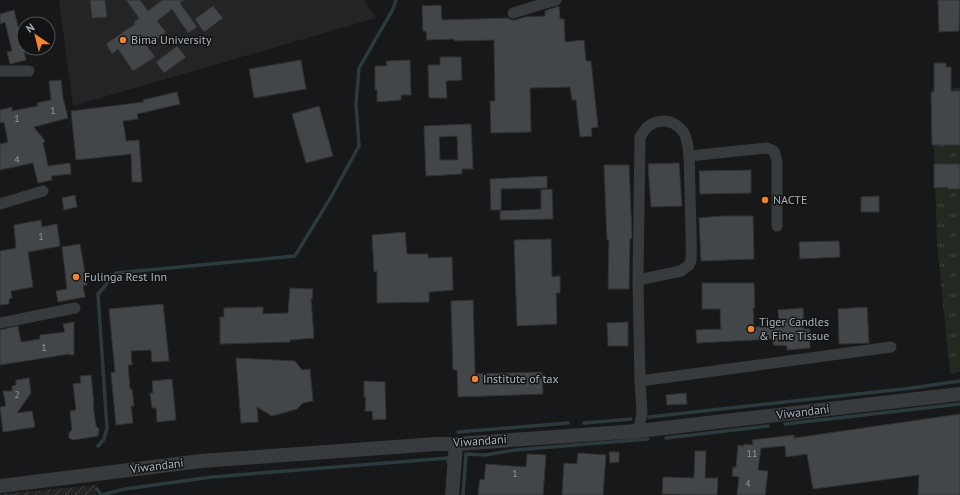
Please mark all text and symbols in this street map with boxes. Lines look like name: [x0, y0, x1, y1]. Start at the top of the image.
north arrow: [16, 16, 56, 56]
text: N: [23, 20, 37, 36]
place label: Bima University: [131, 32, 212, 47]
marker: Bima University: [118, 35, 128, 45]
house number: 1: [50, 104, 56, 117]
house number: 1: [14, 112, 20, 125]
house number: 4: [14, 153, 20, 166]
place label: NACTE: [773, 192, 807, 207]
marker: NACTE: [760, 195, 770, 205]
house number: 1: [38, 230, 44, 243]
place label: Fulinga Rest Inn: [84, 269, 167, 284]
marker: Fulinga Rest Inn: [71, 272, 81, 282]
place label: Tiger Candles & Fine Tissue: [759, 314, 829, 343]
marker: Tiger Candles & Fine Tissue: [746, 324, 756, 334]
house number: 1: [41, 341, 47, 354]
place label: Institute of tax: [483, 371, 559, 386]
marker: Institute of tax: [470, 374, 480, 384]
house number: 2: [14, 388, 20, 401]
street label: Viwandani: [774, 401, 830, 422]
street label: Viwandani: [452, 431, 507, 450]
house number: 11: [747, 447, 757, 460]
street label: Viwandani: [128, 455, 184, 476]
house number: 1: [512, 467, 518, 480]
house number: 4: [745, 477, 751, 490]

